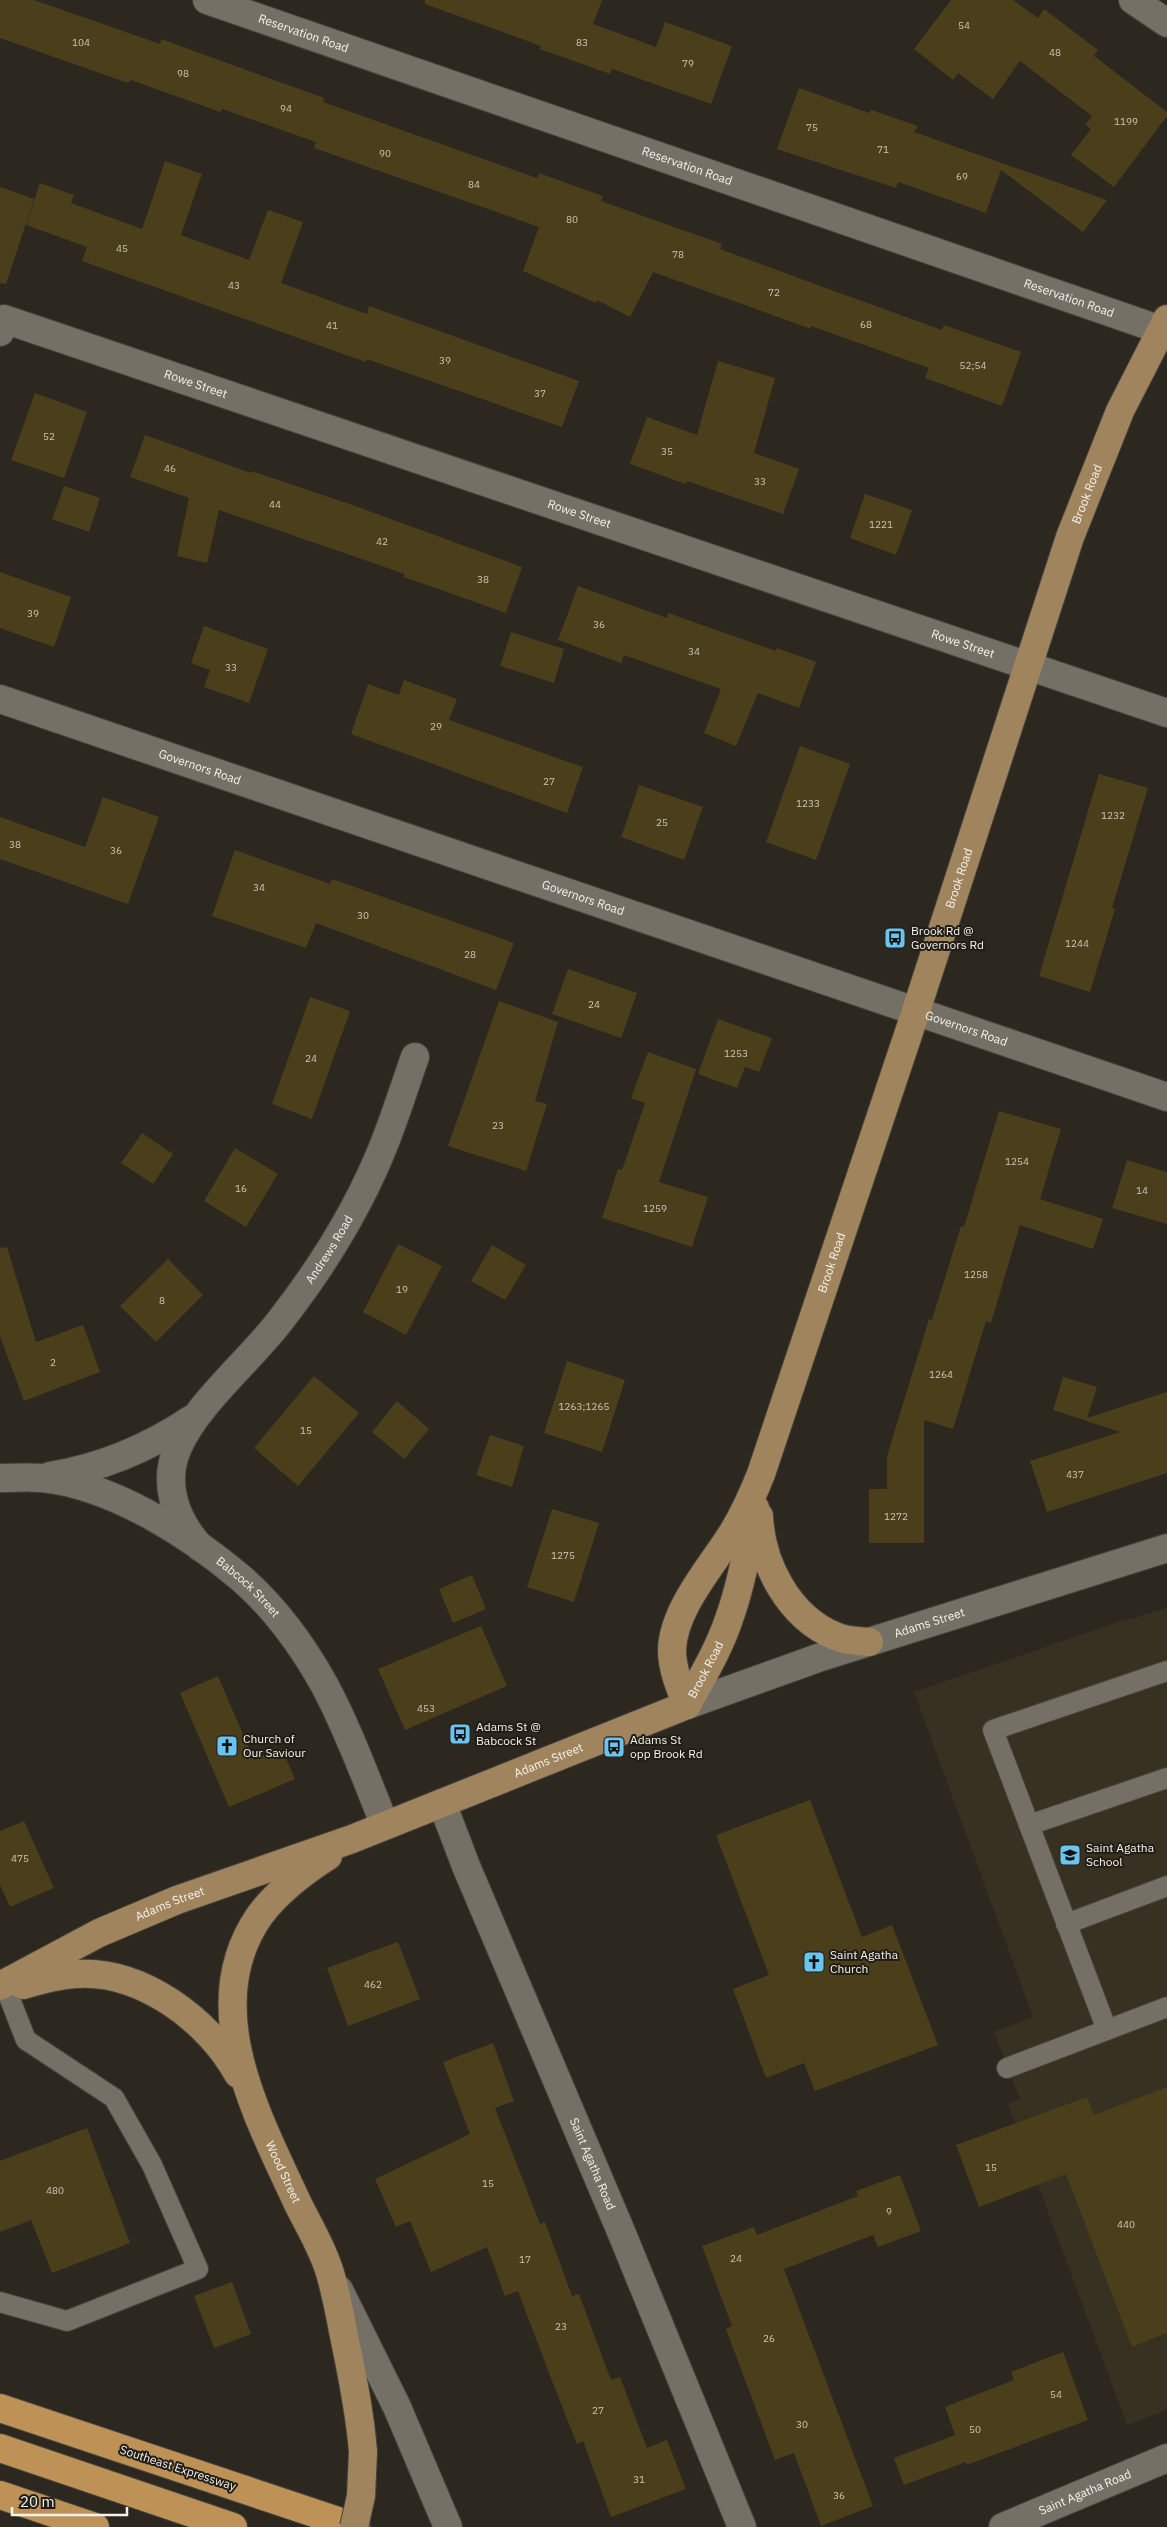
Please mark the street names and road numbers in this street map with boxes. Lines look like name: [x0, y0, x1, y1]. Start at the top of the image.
street label: Reservation Road: [256, 10, 351, 55]
street label: Reservation Road: [640, 143, 734, 188]
street label: Reservation Road: [1022, 275, 1116, 320]
street label: Rowe Street: [162, 366, 229, 401]
street label: Brook Road: [1068, 462, 1105, 526]
street label: Rowe Street: [546, 496, 613, 531]
street label: Rowe Street: [929, 626, 997, 661]
street label: Governors Road: [157, 746, 243, 788]
street label: Brook Road: [942, 846, 975, 910]
street label: Governors Road: [540, 876, 626, 918]
street label: Governors Road: [923, 1007, 1010, 1049]
street label: Andrews Road: [302, 1213, 356, 1286]
street label: Brook Road: [814, 1231, 848, 1295]
street label: Babcock Street: [213, 1553, 283, 1620]
street label: Adams Street: [892, 1604, 966, 1641]
street label: Brook Road: [684, 1639, 726, 1701]
street label: Adams Street: [512, 1739, 585, 1780]
street label: Adams Street: [133, 1883, 206, 1924]
street label: Saint Agatha Road: [567, 2115, 619, 2212]
street label: Wood Street: [263, 2138, 305, 2205]
street label: Southeast Expressway: [118, 2442, 238, 2493]
street label: Saint Agatha Road: [1036, 2466, 1133, 2518]

